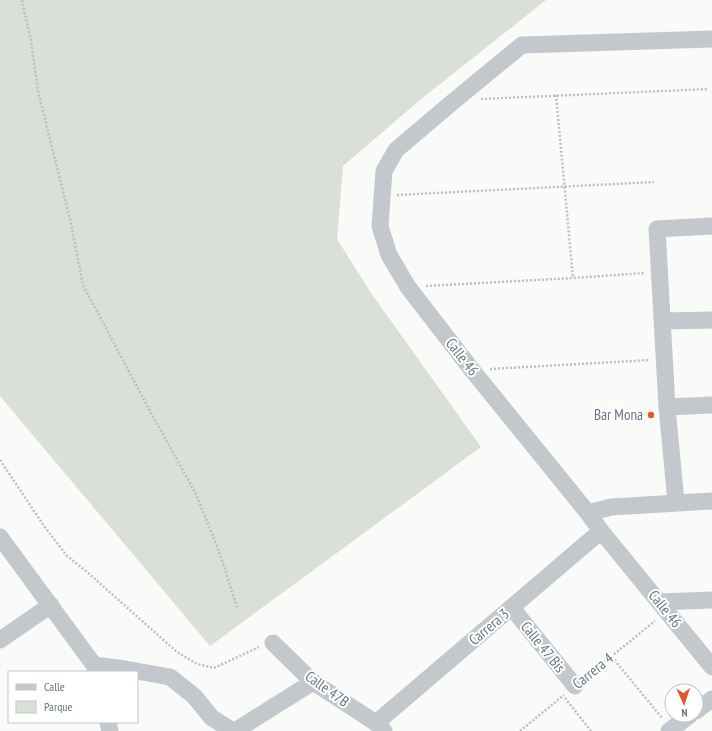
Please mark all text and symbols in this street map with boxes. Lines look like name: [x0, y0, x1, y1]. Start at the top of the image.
street label: Calle 46: [442, 334, 483, 379]
place label: Bar Mona: [594, 405, 643, 424]
marker: Bar Mona: [646, 410, 656, 420]
street label: Calle 46: [645, 586, 686, 631]
street label: Carrera 3: [465, 604, 513, 649]
street label: Calle 47 Bis: [517, 617, 570, 676]
street label: Carrera 4: [568, 648, 617, 693]
street label: Calle 47B: [302, 666, 353, 711]
legend: [8, 671, 138, 723]
text: Calle: [44, 679, 65, 694]
north arrow: [664, 683, 704, 723]
text: Parque: [44, 699, 73, 714]
text: N: [681, 706, 688, 720]

